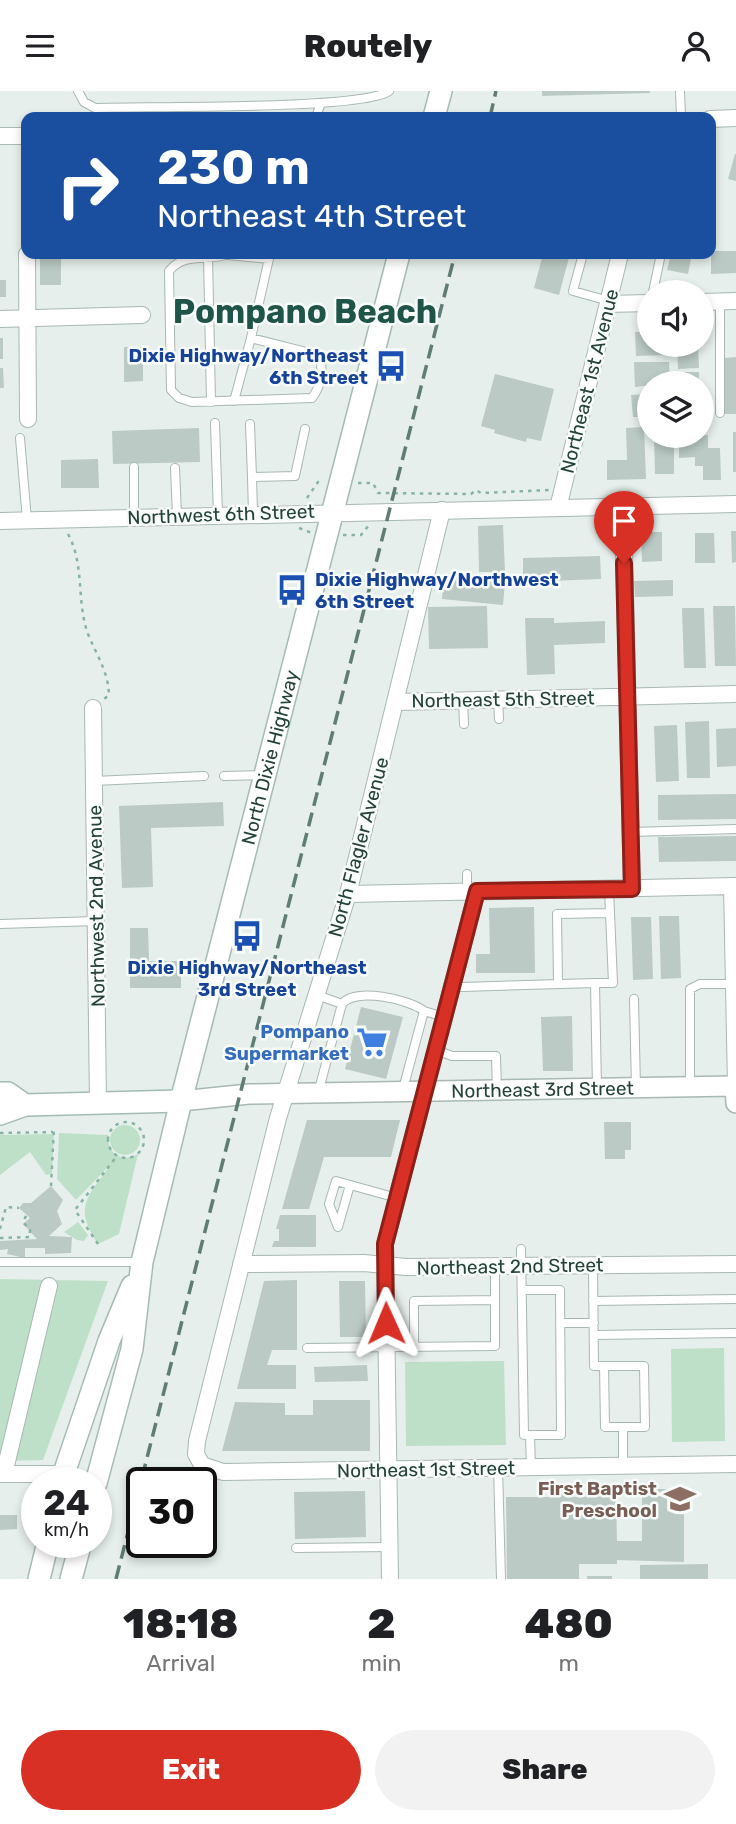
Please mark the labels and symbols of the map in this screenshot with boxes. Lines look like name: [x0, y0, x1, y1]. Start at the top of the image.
street label: Northeast 1st Avenue: [555, 287, 624, 476]
district label: Pompano Beach: [173, 292, 437, 331]
place label: Dixie Highway/Northeast 6th Street: [129, 344, 368, 389]
bus stop icon: Dixie Highway/Northeast 6th Street: [374, 349, 408, 383]
pin: [594, 491, 654, 563]
street label: Northwest 6th Street: [127, 500, 316, 529]
place label: Dixie Highway/Northwest 6th Street: [315, 568, 559, 613]
bus stop icon: Dixie Highway/Northwest 6th Street: [275, 573, 309, 607]
street label: North Dixie Highway: [236, 667, 303, 847]
street label: Northeast 5th Street: [411, 686, 595, 713]
street label: North Flagler Avenue: [323, 755, 394, 940]
street label: Northwest 2nd Avenue: [83, 805, 110, 1007]
bus stop icon: Dixie Highway/Northeast 3rd Street: [230, 919, 264, 953]
place label: Dixie Highway/Northeast 3rd Street: [127, 956, 367, 1001]
place label: Pompano Supermarket: [224, 1020, 349, 1065]
supermarket icon: Pompano Supermarket: [355, 1025, 389, 1059]
street label: Northeast 3rd Street: [451, 1077, 635, 1103]
street label: Northeast 2nd Street: [416, 1253, 604, 1280]
position arrow: [349, 1286, 423, 1360]
street label: Northeast 1st Street: [337, 1456, 516, 1483]
speed limit sign: 30: [126, 1467, 217, 1558]
place label: First Baptist Preschool: [538, 1477, 657, 1522]
school or university icon: First Baptist Preschool: [663, 1482, 697, 1516]

